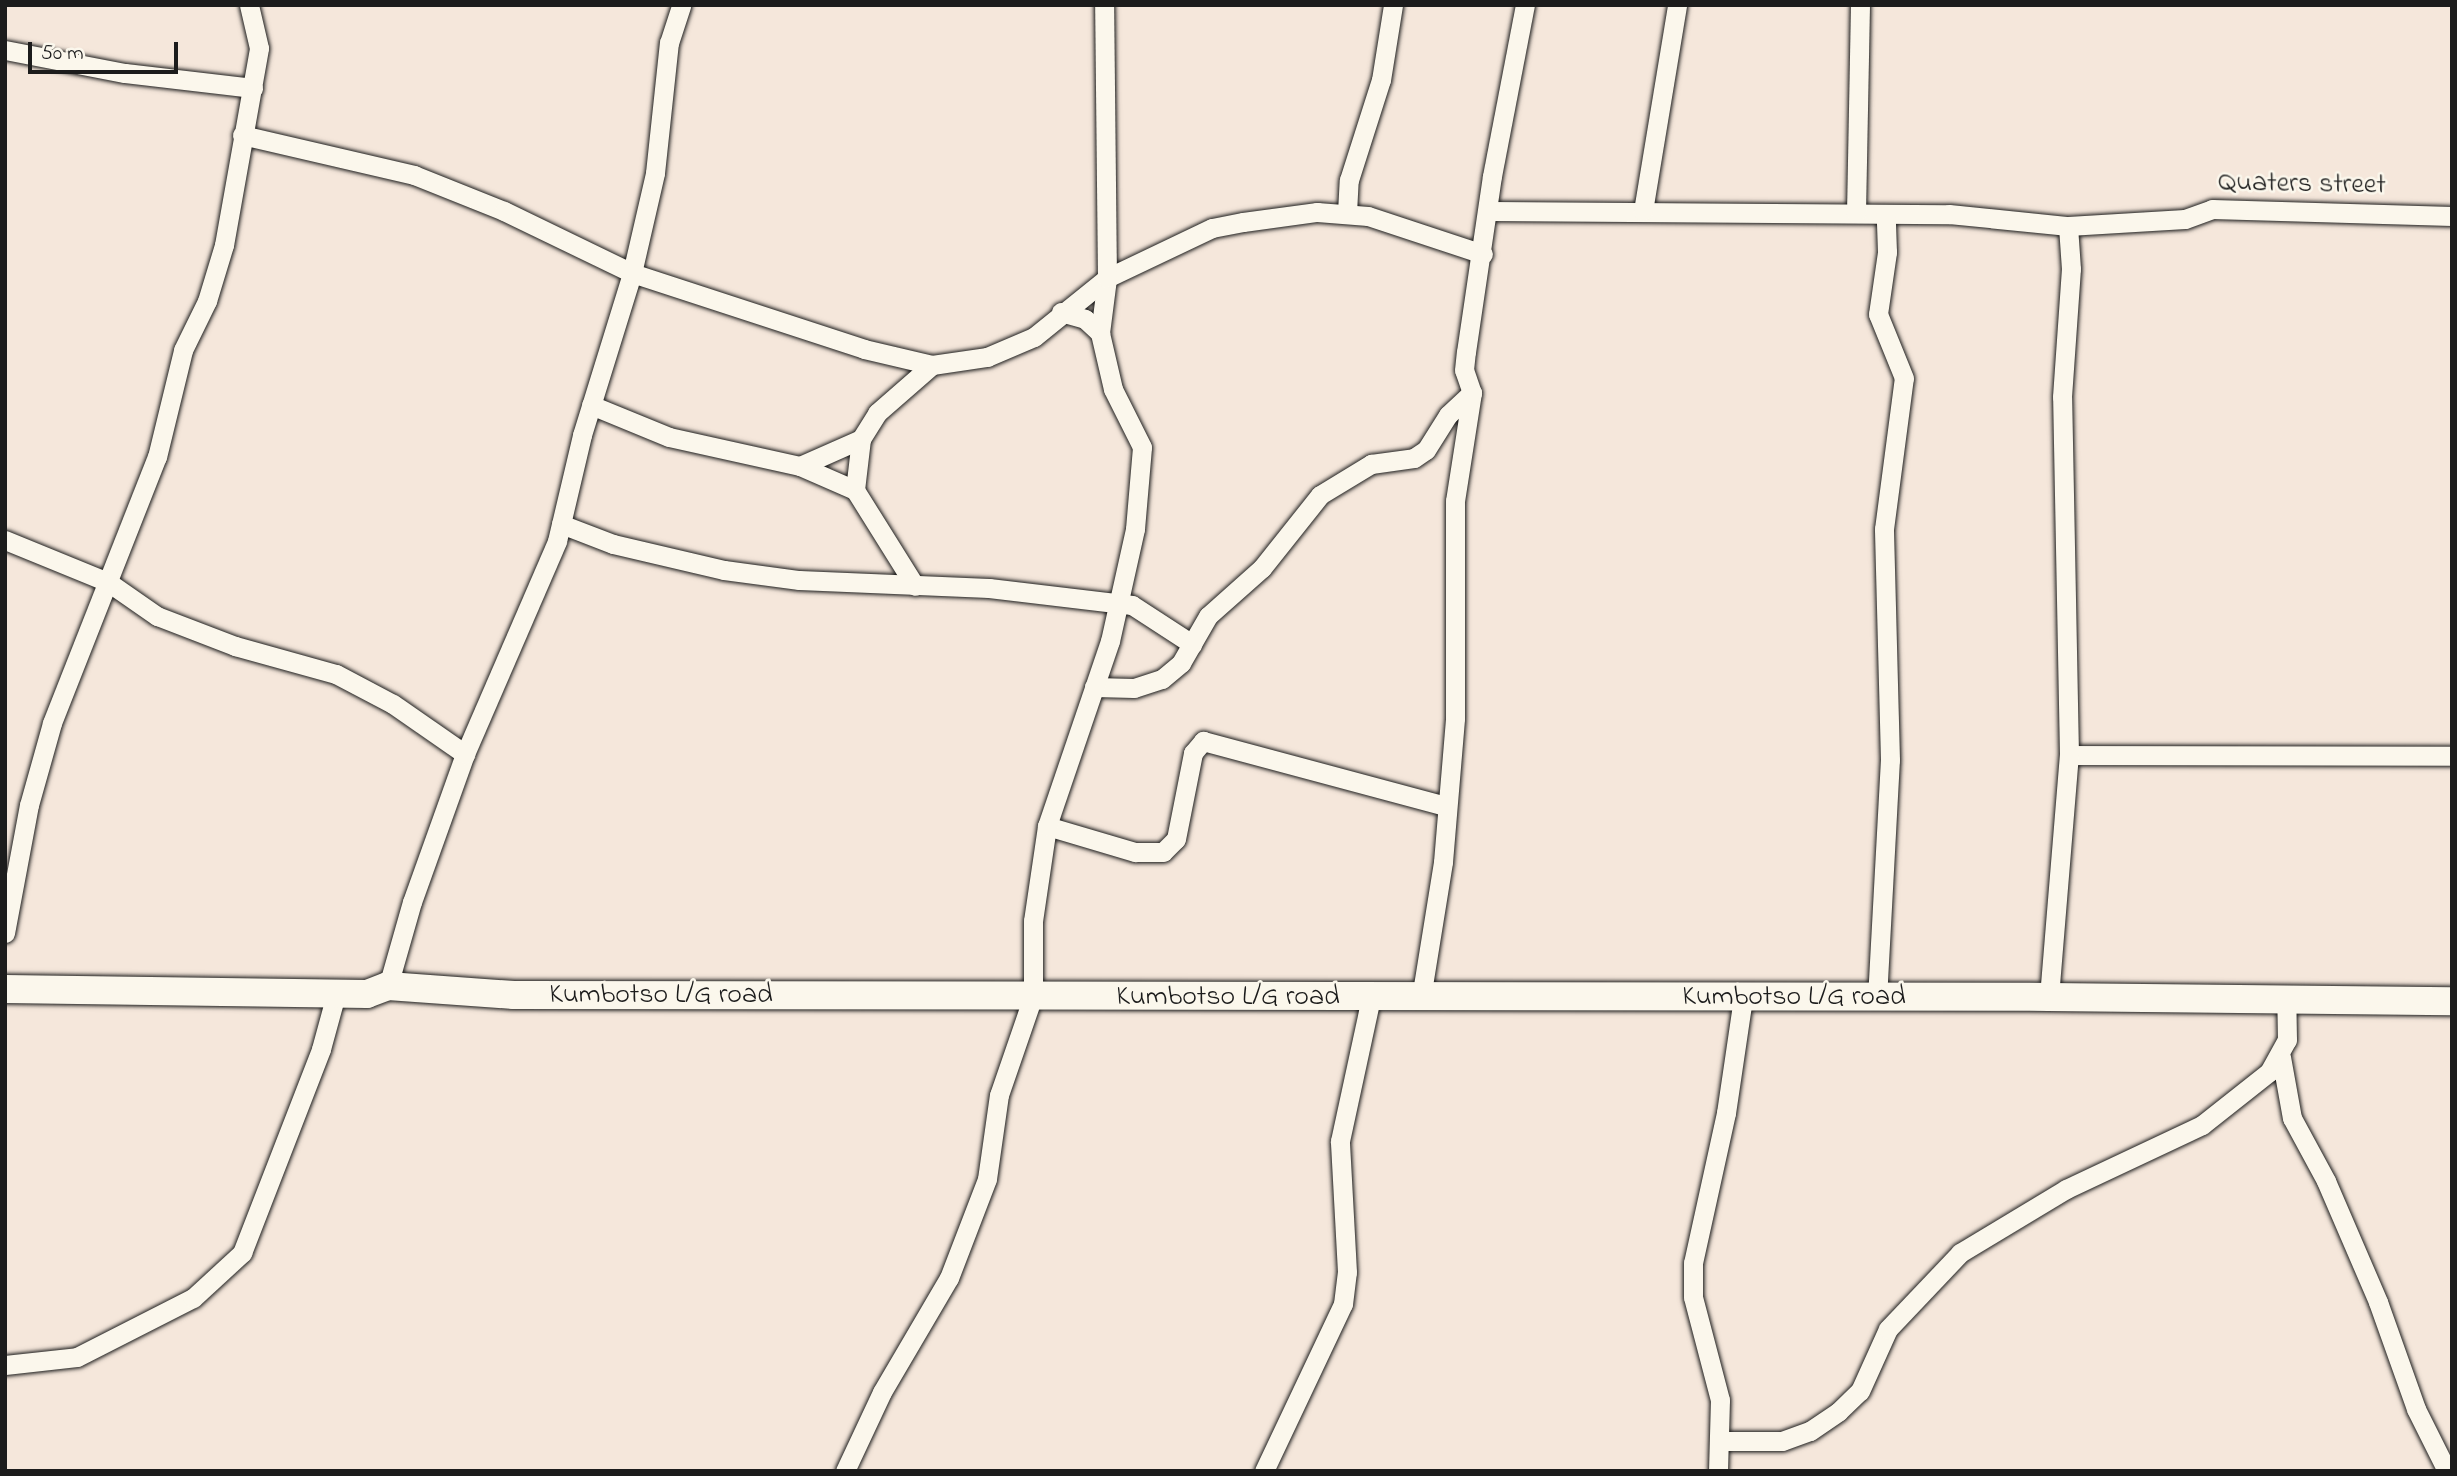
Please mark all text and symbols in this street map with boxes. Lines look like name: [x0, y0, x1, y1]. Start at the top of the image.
scale bar: [32, 28, 182, 72]
text: 50 m: [41, 39, 84, 69]
street label: Quaters street: [2218, 167, 2386, 203]
street label: Kumbotso L/G road: [549, 979, 773, 1013]
street label: Kumbotso L/G road: [1116, 981, 1340, 1015]
street label: Kumbotso L/G road: [1682, 981, 1906, 1015]

